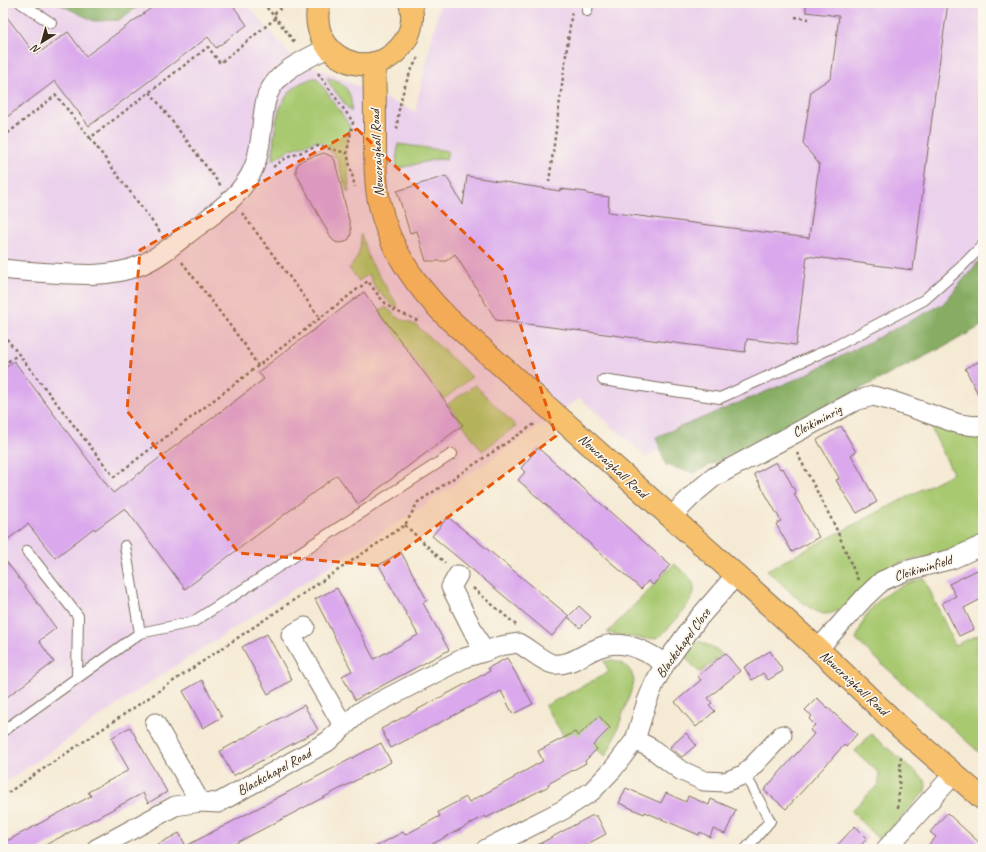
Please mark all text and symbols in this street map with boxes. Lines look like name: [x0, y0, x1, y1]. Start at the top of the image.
north arrow: [22, 22, 62, 62]
text: N: [27, 41, 43, 58]
street label: Newcraighall Road: [366, 106, 388, 197]
street label: Cleikiminrig: [789, 400, 845, 441]
street label: Newcraighall Road: [575, 430, 653, 503]
street label: Cleikiminfield: [892, 550, 956, 585]
street label: Blackchapel Close: [652, 604, 715, 681]
street label: Newcraighall Road: [816, 647, 894, 721]
street label: Blackchapel Road: [234, 744, 316, 799]

